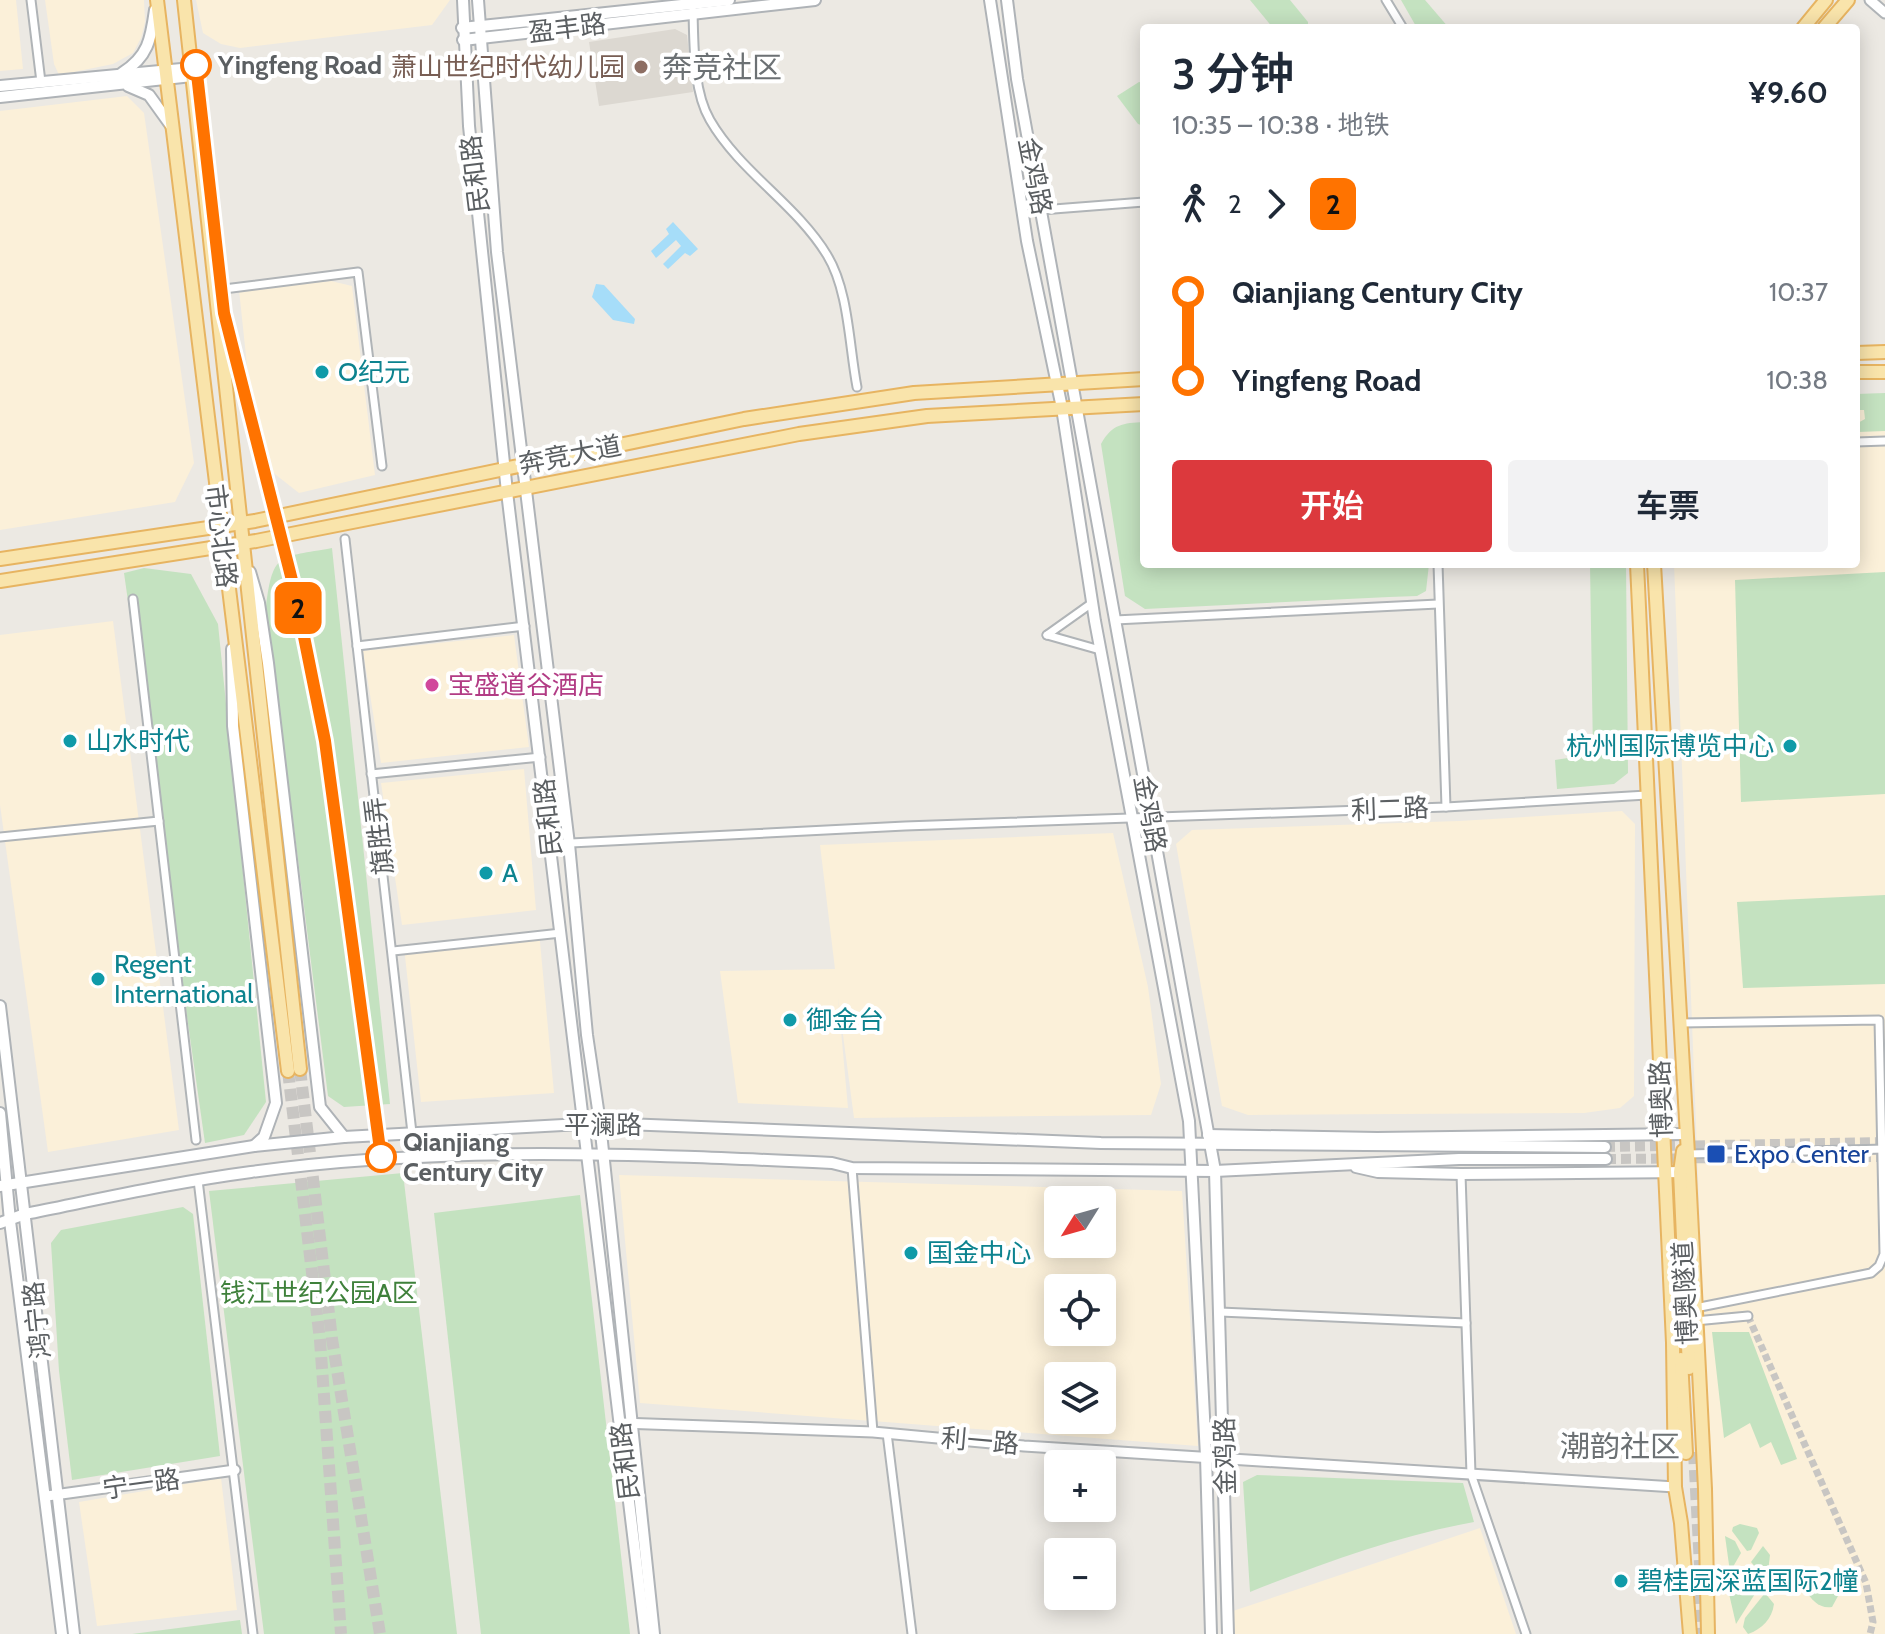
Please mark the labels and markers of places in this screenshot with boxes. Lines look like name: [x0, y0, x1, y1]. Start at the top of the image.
place label: Yingfeng Road: [217, 49, 382, 81]
marker: Yingfeng Road: [181, 50, 211, 80]
place label: 萧山世纪时代幼儿园: [391, 51, 625, 83]
marker: 萧山世纪时代幼儿园: [632, 58, 650, 76]
place label: O纪元: [338, 356, 410, 388]
marker: O纪元: [313, 363, 331, 381]
place label: 宝盛道谷酒店: [448, 669, 604, 701]
marker: 宝盛道谷酒店: [423, 676, 441, 694]
place label: 山水时代: [86, 725, 190, 757]
place label: 杭州国际博览中心: [1566, 730, 1774, 762]
marker: 山水时代: [61, 732, 79, 750]
marker: 杭州国际博览中心: [1781, 737, 1799, 755]
place label: A: [502, 857, 518, 889]
marker: A: [477, 864, 495, 882]
place label: Regent International: [114, 948, 253, 1010]
marker: Regent International: [89, 970, 107, 988]
place label: 御金台: [806, 1004, 884, 1036]
marker: 御金台: [781, 1011, 799, 1029]
place label: Qianjiang Century City: [403, 1126, 543, 1188]
place label: Expo Center: [1734, 1138, 1870, 1170]
marker: Qianjiang Century City: [366, 1142, 396, 1172]
marker: Expo Center: [1705, 1143, 1727, 1165]
place label: 国金中心: [927, 1237, 1031, 1269]
marker: 国金中心: [902, 1244, 920, 1262]
place label: 碧桂园深蓝国际2幢: [1637, 1565, 1859, 1597]
marker: 碧桂园深蓝国际2幢: [1612, 1572, 1630, 1590]

